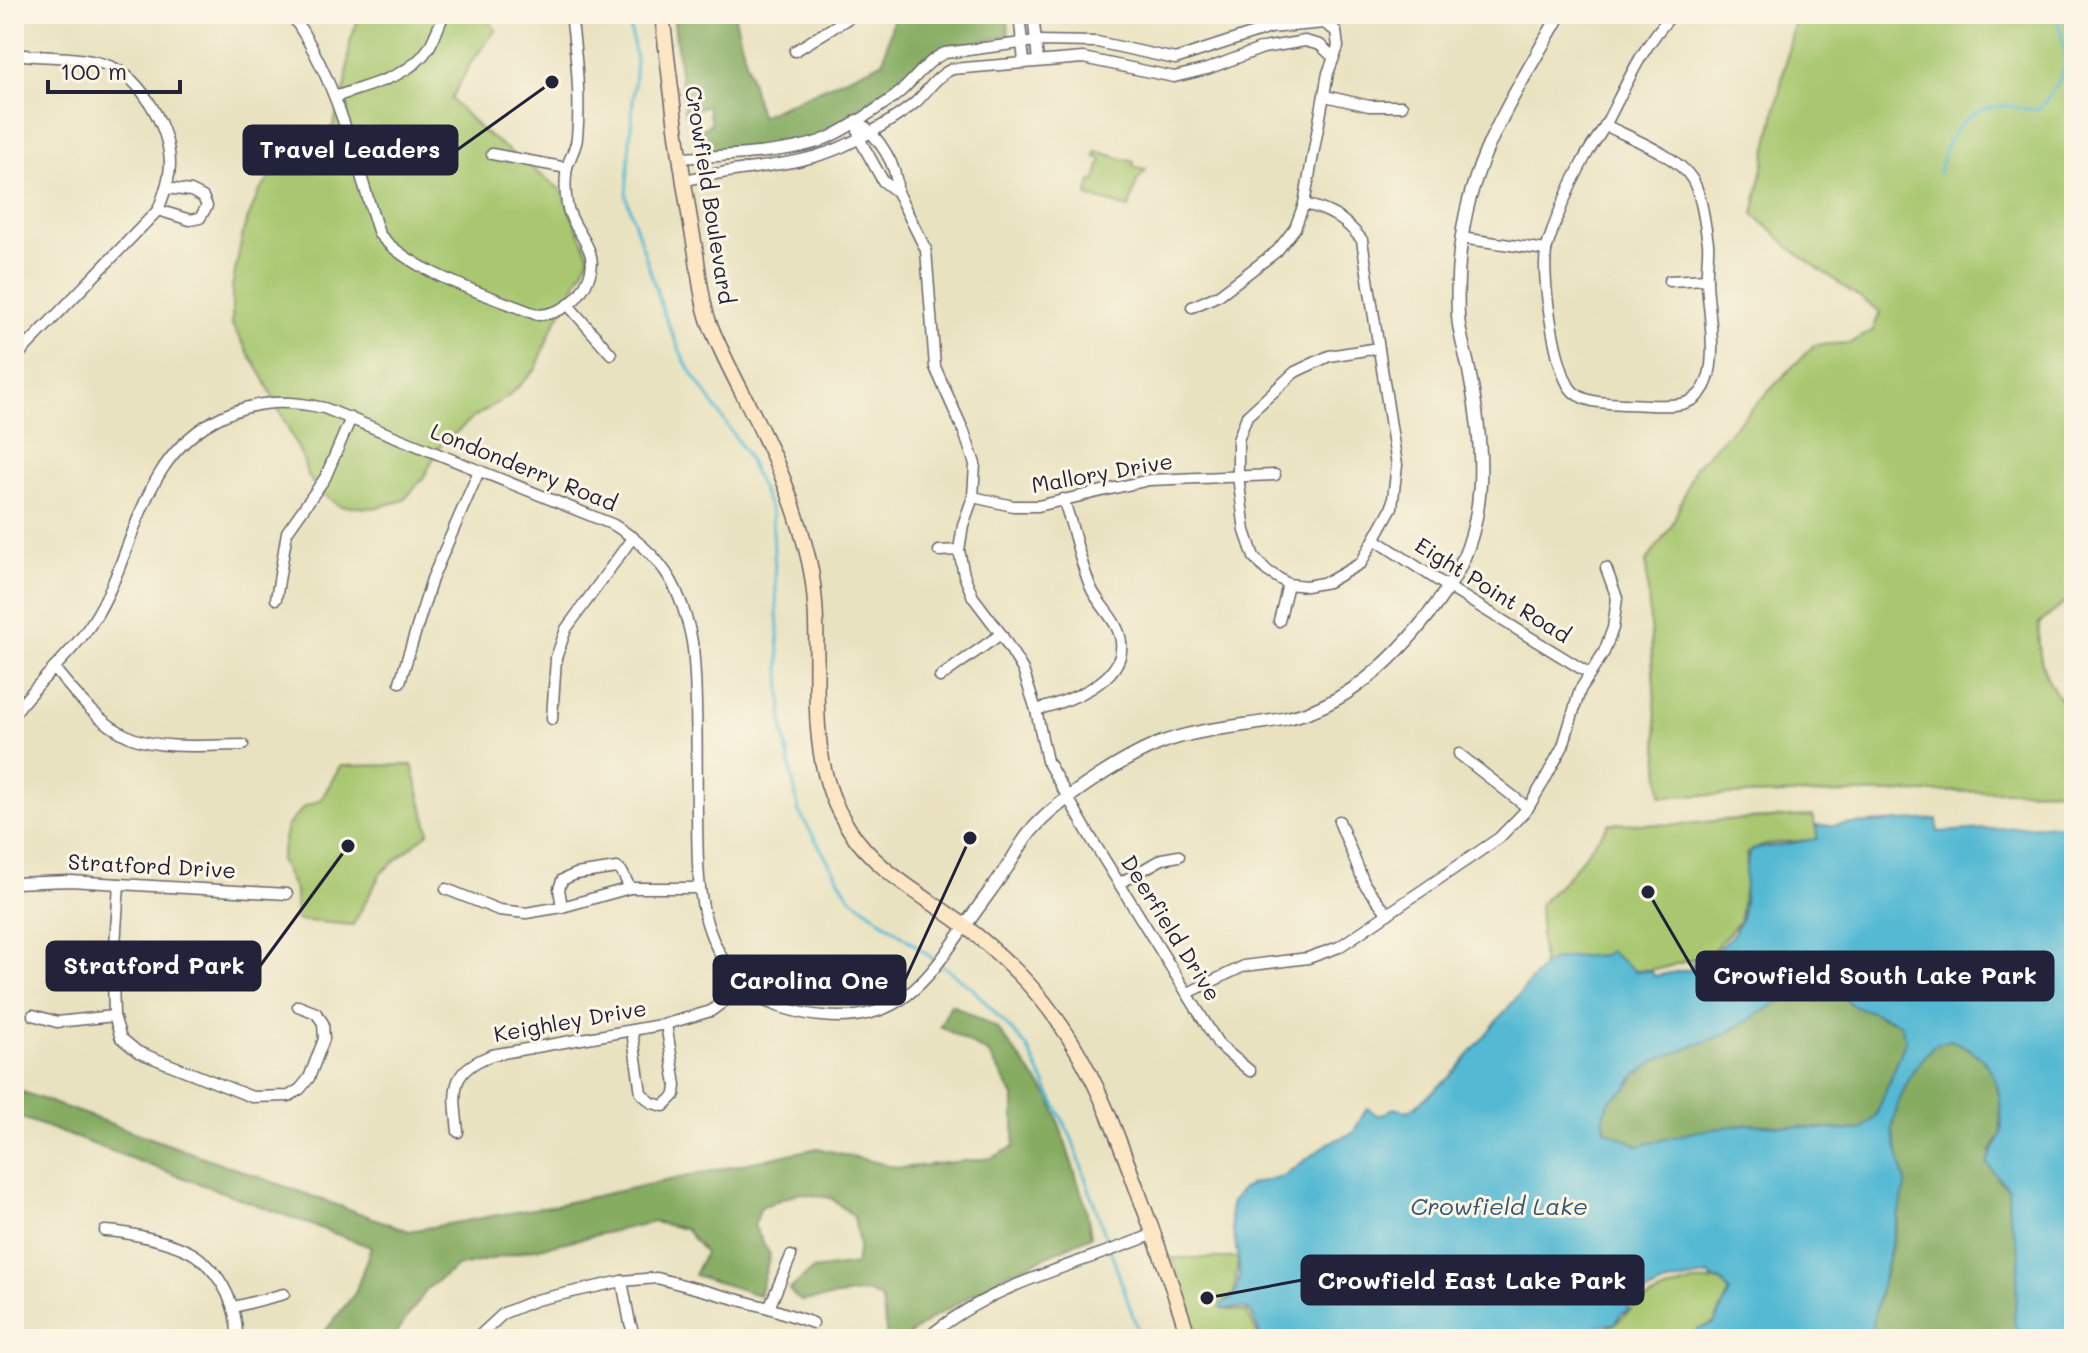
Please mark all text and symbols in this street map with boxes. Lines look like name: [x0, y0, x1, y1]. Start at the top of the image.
scale bar: [48, 44, 180, 94]
text: 100 m: [60, 55, 127, 86]
street label: Crowfield Boulevard: [679, 84, 742, 306]
callout: Travel Leaders: [244, 126, 457, 174]
text: Travel Leaders: [260, 133, 440, 164]
street label: Londonderry Road: [427, 416, 622, 517]
street label: Mallory Drive: [1029, 446, 1175, 499]
street label: Eight Point Road: [1410, 530, 1577, 649]
street label: Stratford Drive: [67, 847, 237, 884]
street label: Deerfield Drive: [1115, 849, 1228, 1006]
callout: Stratford Park: [47, 942, 260, 990]
text: Stratford Park: [63, 949, 245, 980]
callout: Crowfield South Lake Park: [1697, 952, 2053, 1000]
callout: Carolina One: [714, 956, 905, 1004]
text: Crowfield South Lake Park: [1713, 959, 2037, 990]
text: Carolina One: [730, 964, 888, 995]
street label: Keighley Drive: [491, 993, 649, 1048]
water label: Crowfield Lake: [1410, 1190, 1588, 1221]
callout: Crowfield East Lake Park: [1302, 1256, 1643, 1304]
text: Crowfield East Lake Park: [1318, 1264, 1626, 1295]

